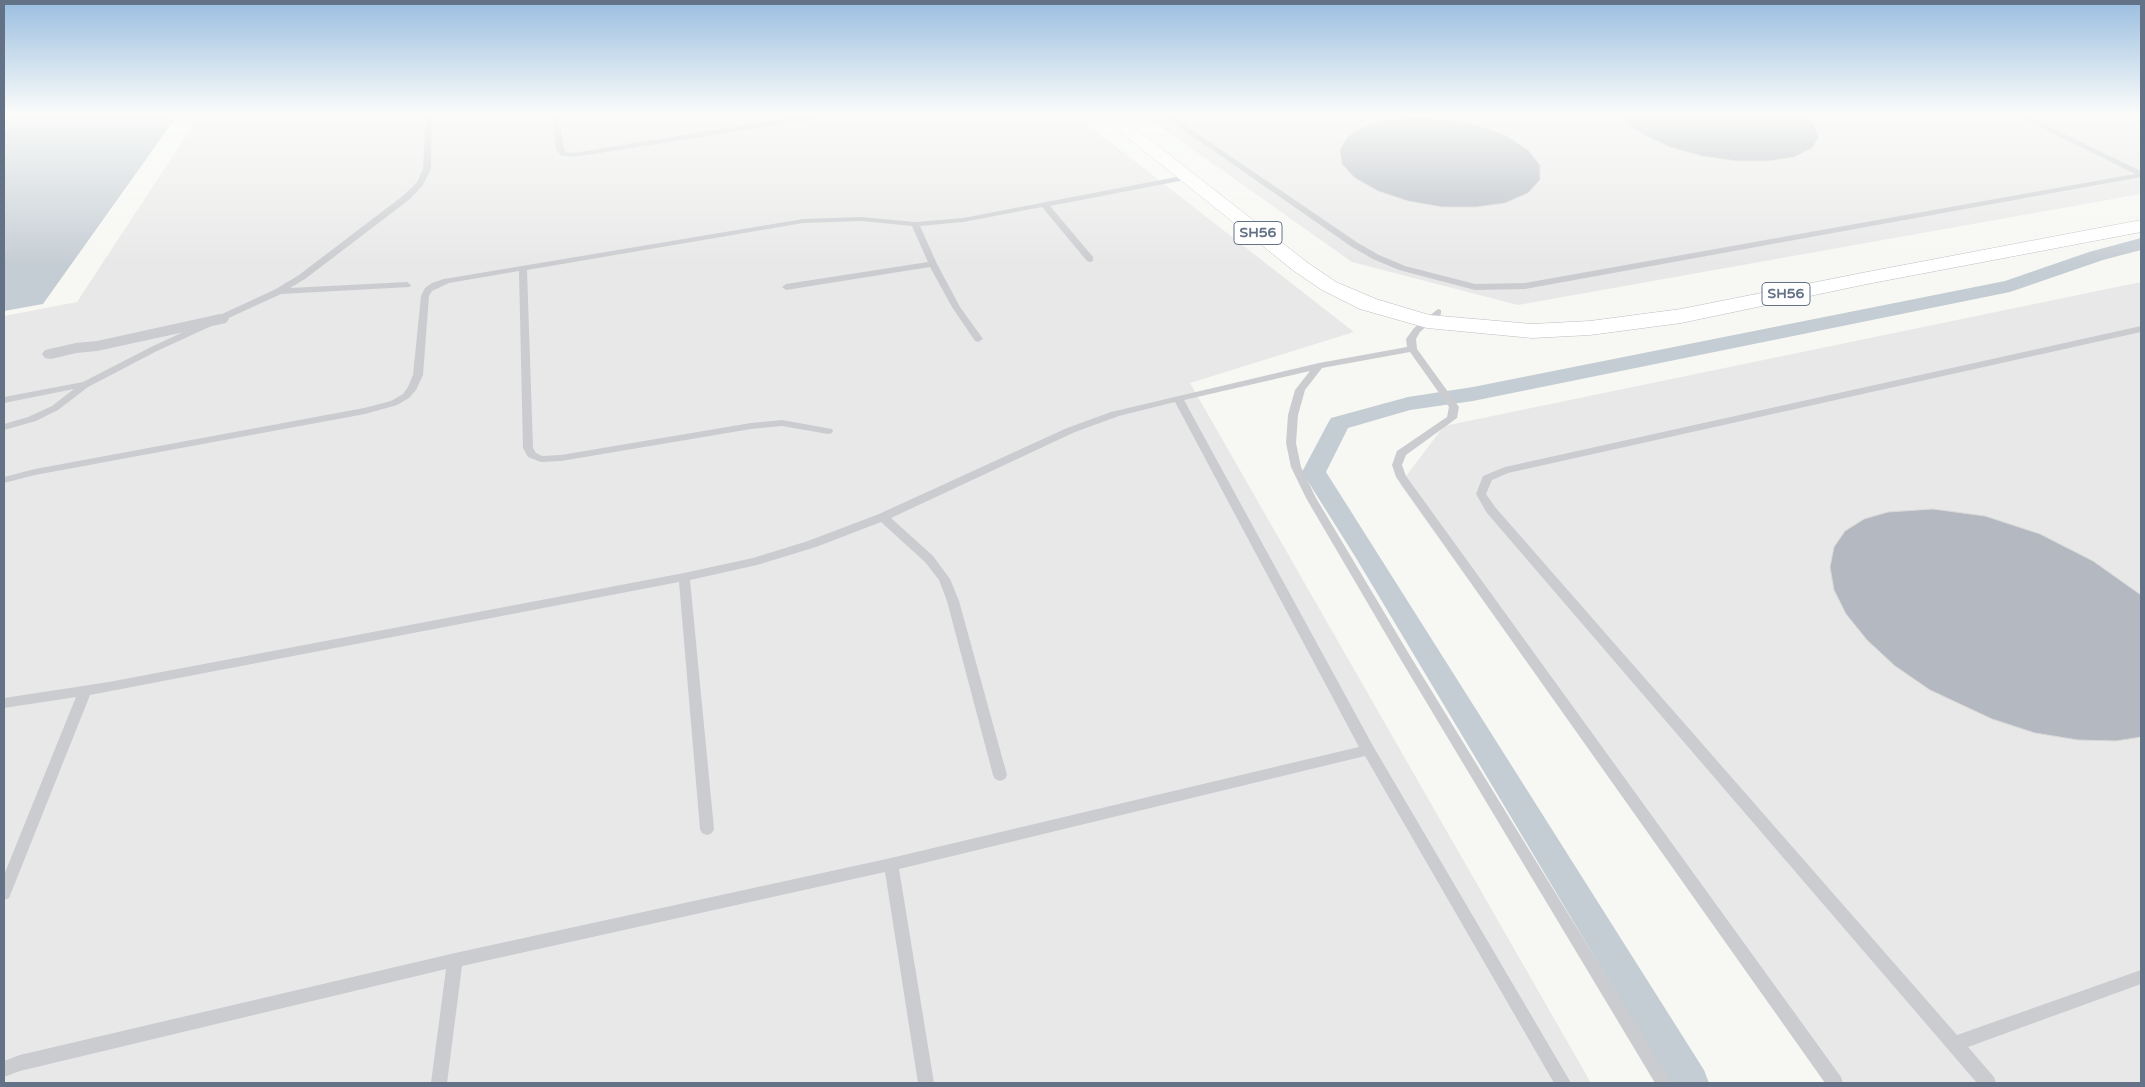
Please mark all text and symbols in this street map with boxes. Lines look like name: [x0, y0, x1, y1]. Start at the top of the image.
road number: SH56: [1234, 222, 1282, 244]
road number: SH56: [1762, 282, 1810, 306]

